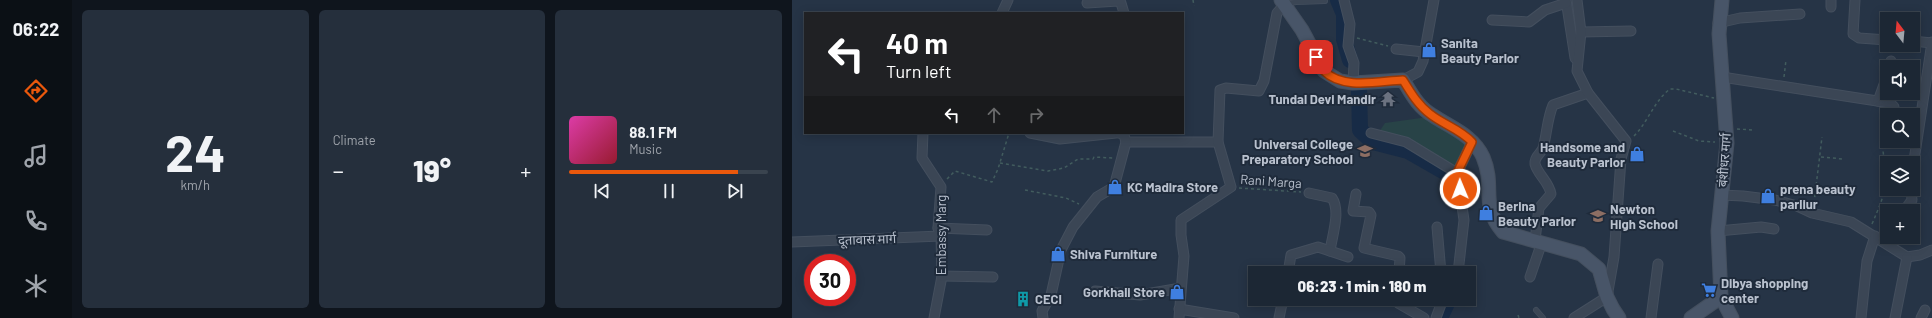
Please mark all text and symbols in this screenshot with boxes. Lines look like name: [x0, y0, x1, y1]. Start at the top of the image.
north arrow: [1880, 12, 1920, 52]
map controls: [1880, 12, 1920, 244]
text: 06:22: [13, 18, 59, 40]
text: 40 m: [886, 26, 948, 60]
icon: left: [820, 28, 872, 80]
place label: Sanita Beauty Parlor: [1441, 35, 1519, 66]
pin: [1299, 40, 1333, 74]
shop icon: Sanita Beauty Parlor: [1420, 41, 1438, 59]
icon: arrive: [1305, 46, 1327, 68]
text: Turn left: [886, 60, 952, 82]
button: sound: [1880, 60, 1920, 100]
icon: directions: [22, 77, 50, 105]
temple icon: Tundal Devi Mandir: [1379, 90, 1397, 108]
place label: Tundal Devi Mandir: [1269, 91, 1376, 107]
icon: left: [941, 104, 963, 126]
icon: ahead: [983, 104, 1005, 126]
icon: right: [1025, 104, 1047, 126]
button: search: [1880, 108, 1920, 148]
text: 24: [165, 120, 226, 182]
text: 88.1 FM: [629, 123, 677, 141]
text: Climate: [333, 132, 376, 148]
street label: बंशीधर मार्ग: [1714, 132, 1734, 188]
place label: Universal College Preparatory School: [1242, 136, 1353, 167]
place label: Handsome and Beauty Parlor: [1540, 139, 1625, 170]
text: Music: [629, 141, 662, 157]
icon: music: [22, 142, 50, 170]
school or university icon: Universal College Preparatory School: [1356, 142, 1374, 160]
shop icon: Handsome and Beauty Parlor: [1628, 145, 1646, 163]
text: 19°: [413, 152, 451, 188]
button: layers: [1880, 156, 1920, 196]
text: −: [333, 157, 344, 183]
text: +: [520, 157, 531, 183]
position arrow: [1439, 168, 1481, 210]
street label: Rani Marga: [1240, 171, 1302, 191]
text: km/h: [181, 177, 210, 193]
shop icon: KC Madira Store: [1106, 178, 1124, 196]
place label: KC Madira Store: [1127, 179, 1218, 195]
icon: previous: [591, 180, 613, 202]
icon: pause: [658, 180, 680, 202]
icon: next: [724, 180, 746, 202]
place label: prena beauty parliur: [1780, 181, 1856, 212]
shop icon: prena beauty parliur: [1759, 187, 1777, 205]
street label: Embassy Marg: [933, 195, 949, 275]
place label: Berina Beauty Parlor: [1498, 198, 1576, 229]
place label: Newton High School: [1610, 201, 1678, 232]
shop icon: Berina Beauty Parlor: [1477, 204, 1495, 222]
button: +: [1880, 204, 1920, 244]
icon: phone: [22, 207, 50, 235]
school or university icon: Newton High School: [1589, 207, 1607, 225]
street label: दूतावास मार्ग: [838, 230, 897, 249]
shop icon: Shiva Furniture: [1049, 245, 1067, 263]
place label: Shiva Furniture: [1070, 246, 1157, 262]
speed limit sign: 30: [804, 254, 856, 306]
icon: climate: [22, 272, 50, 300]
place label: Dibya shopping center: [1721, 275, 1808, 306]
text: 06:23 · 1 min · 180 m: [1298, 277, 1426, 295]
supermarket icon: Dibya shopping center: [1700, 281, 1718, 299]
shop icon: Gorkhali Store: [1168, 283, 1186, 301]
place label: Gorkhali Store: [1083, 284, 1165, 300]
building icon: CECI: [1014, 290, 1032, 308]
place label: CECI: [1035, 291, 1062, 307]

